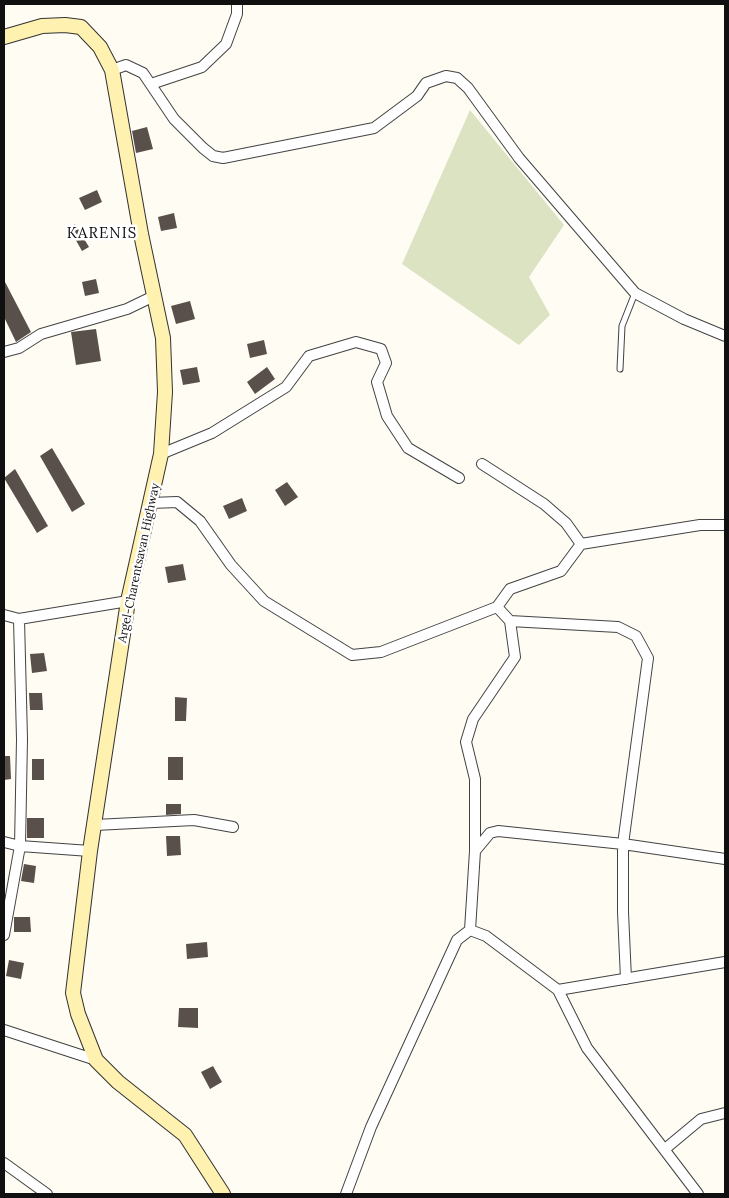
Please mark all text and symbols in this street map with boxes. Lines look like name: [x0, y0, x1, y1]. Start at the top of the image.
district label: KARENIS: [66, 225, 138, 243]
street label: Argel-Charentsavan Highway: [115, 482, 163, 644]

